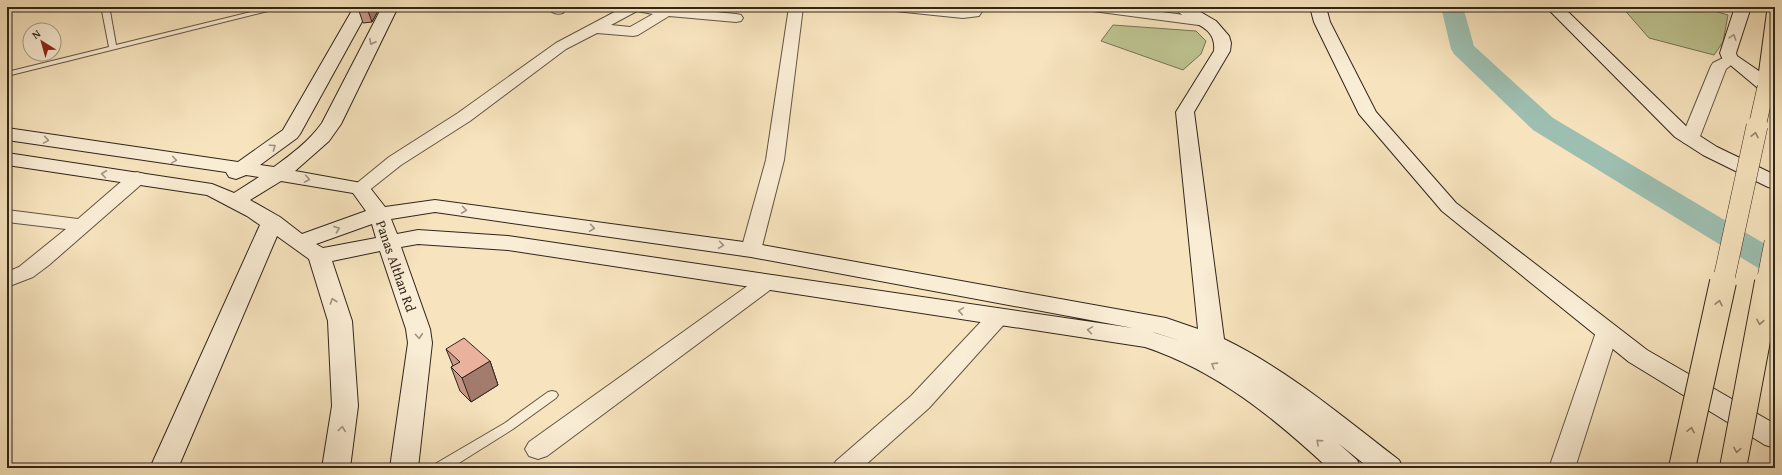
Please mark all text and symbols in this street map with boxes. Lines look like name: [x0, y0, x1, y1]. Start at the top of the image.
north arrow: [22, 22, 62, 62]
text: N: [28, 25, 44, 43]
one-way arrow: [1729, 33, 1737, 40]
one-way arrow: [370, 37, 377, 45]
one-way arrow: [1751, 132, 1759, 138]
one-way arrow: [42, 135, 49, 144]
one-way arrow: [269, 144, 276, 152]
one-way arrow: [171, 155, 177, 164]
one-way arrow: [101, 170, 107, 178]
one-way arrow: [304, 174, 310, 183]
one-way arrow: [461, 205, 467, 214]
street label: Panas Althan Rd: [371, 218, 421, 315]
one-way arrow: [589, 223, 595, 232]
one-way arrow: [334, 225, 341, 234]
one-way arrow: [718, 241, 724, 250]
one-way arrow: [329, 298, 338, 305]
one-way arrow: [1714, 300, 1722, 306]
one-way arrow: [958, 307, 965, 316]
one-way arrow: [1757, 319, 1765, 325]
one-way arrow: [1087, 326, 1093, 335]
one-way arrow: [414, 333, 423, 339]
one-way arrow: [1211, 362, 1218, 369]
one-way arrow: [337, 426, 346, 432]
one-way arrow: [1686, 427, 1694, 433]
one-way arrow: [1316, 439, 1323, 446]
one-way arrow: [1733, 447, 1741, 453]

